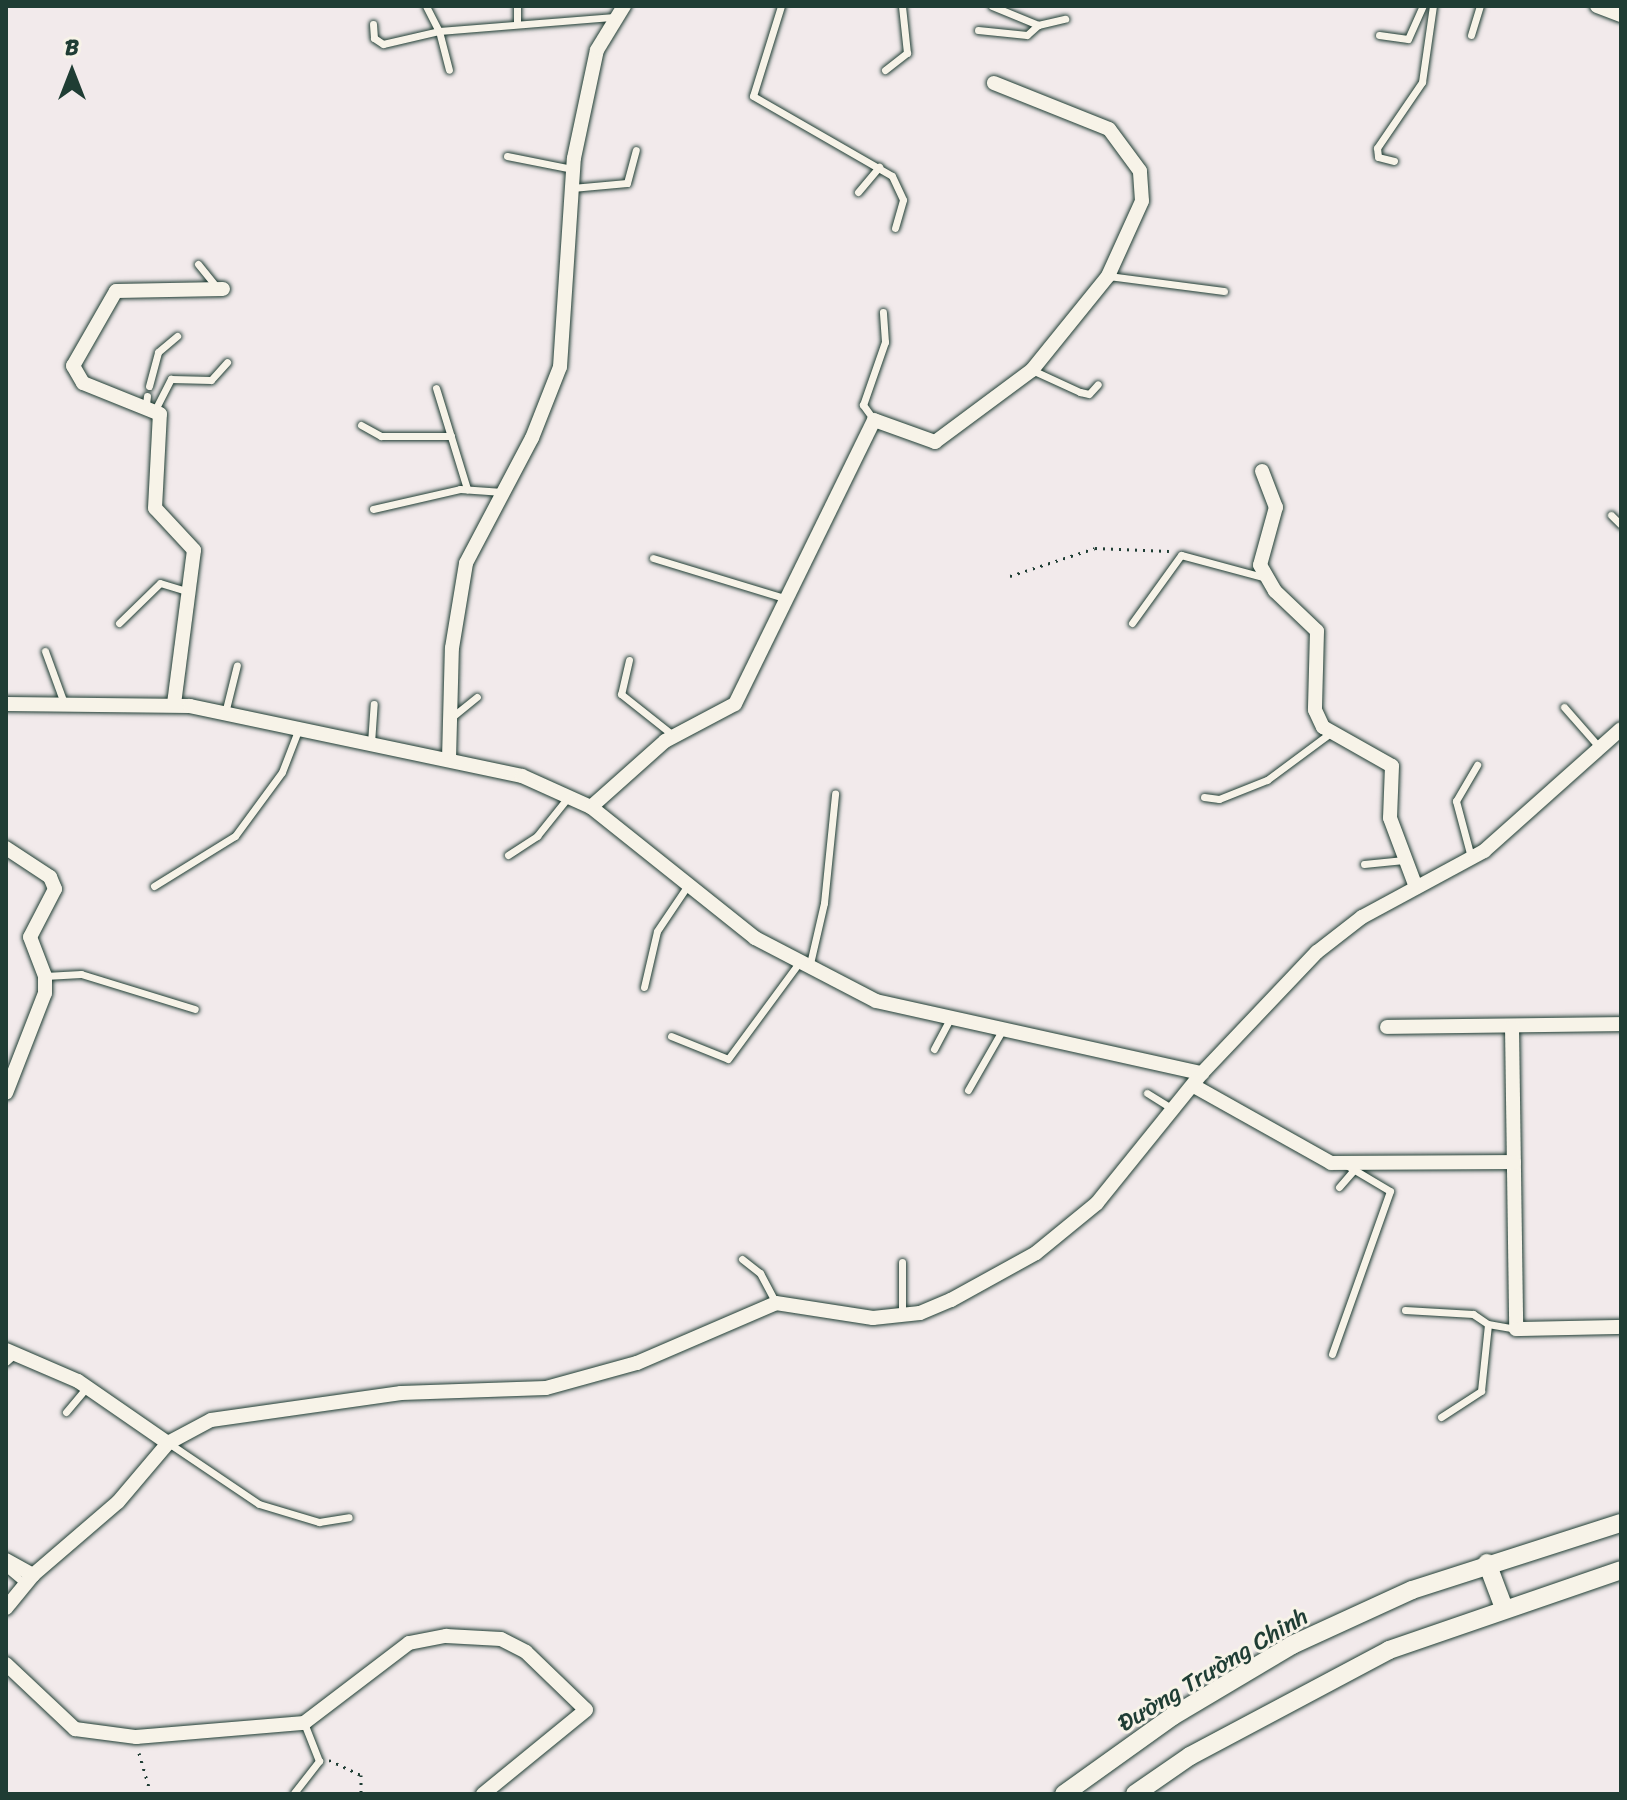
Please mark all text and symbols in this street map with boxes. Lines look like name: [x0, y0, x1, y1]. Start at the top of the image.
text: B: [65, 28, 79, 67]
north arrow: [32, 32, 112, 112]
street label: Đường Trường Chinh: [1113, 1602, 1313, 1738]

